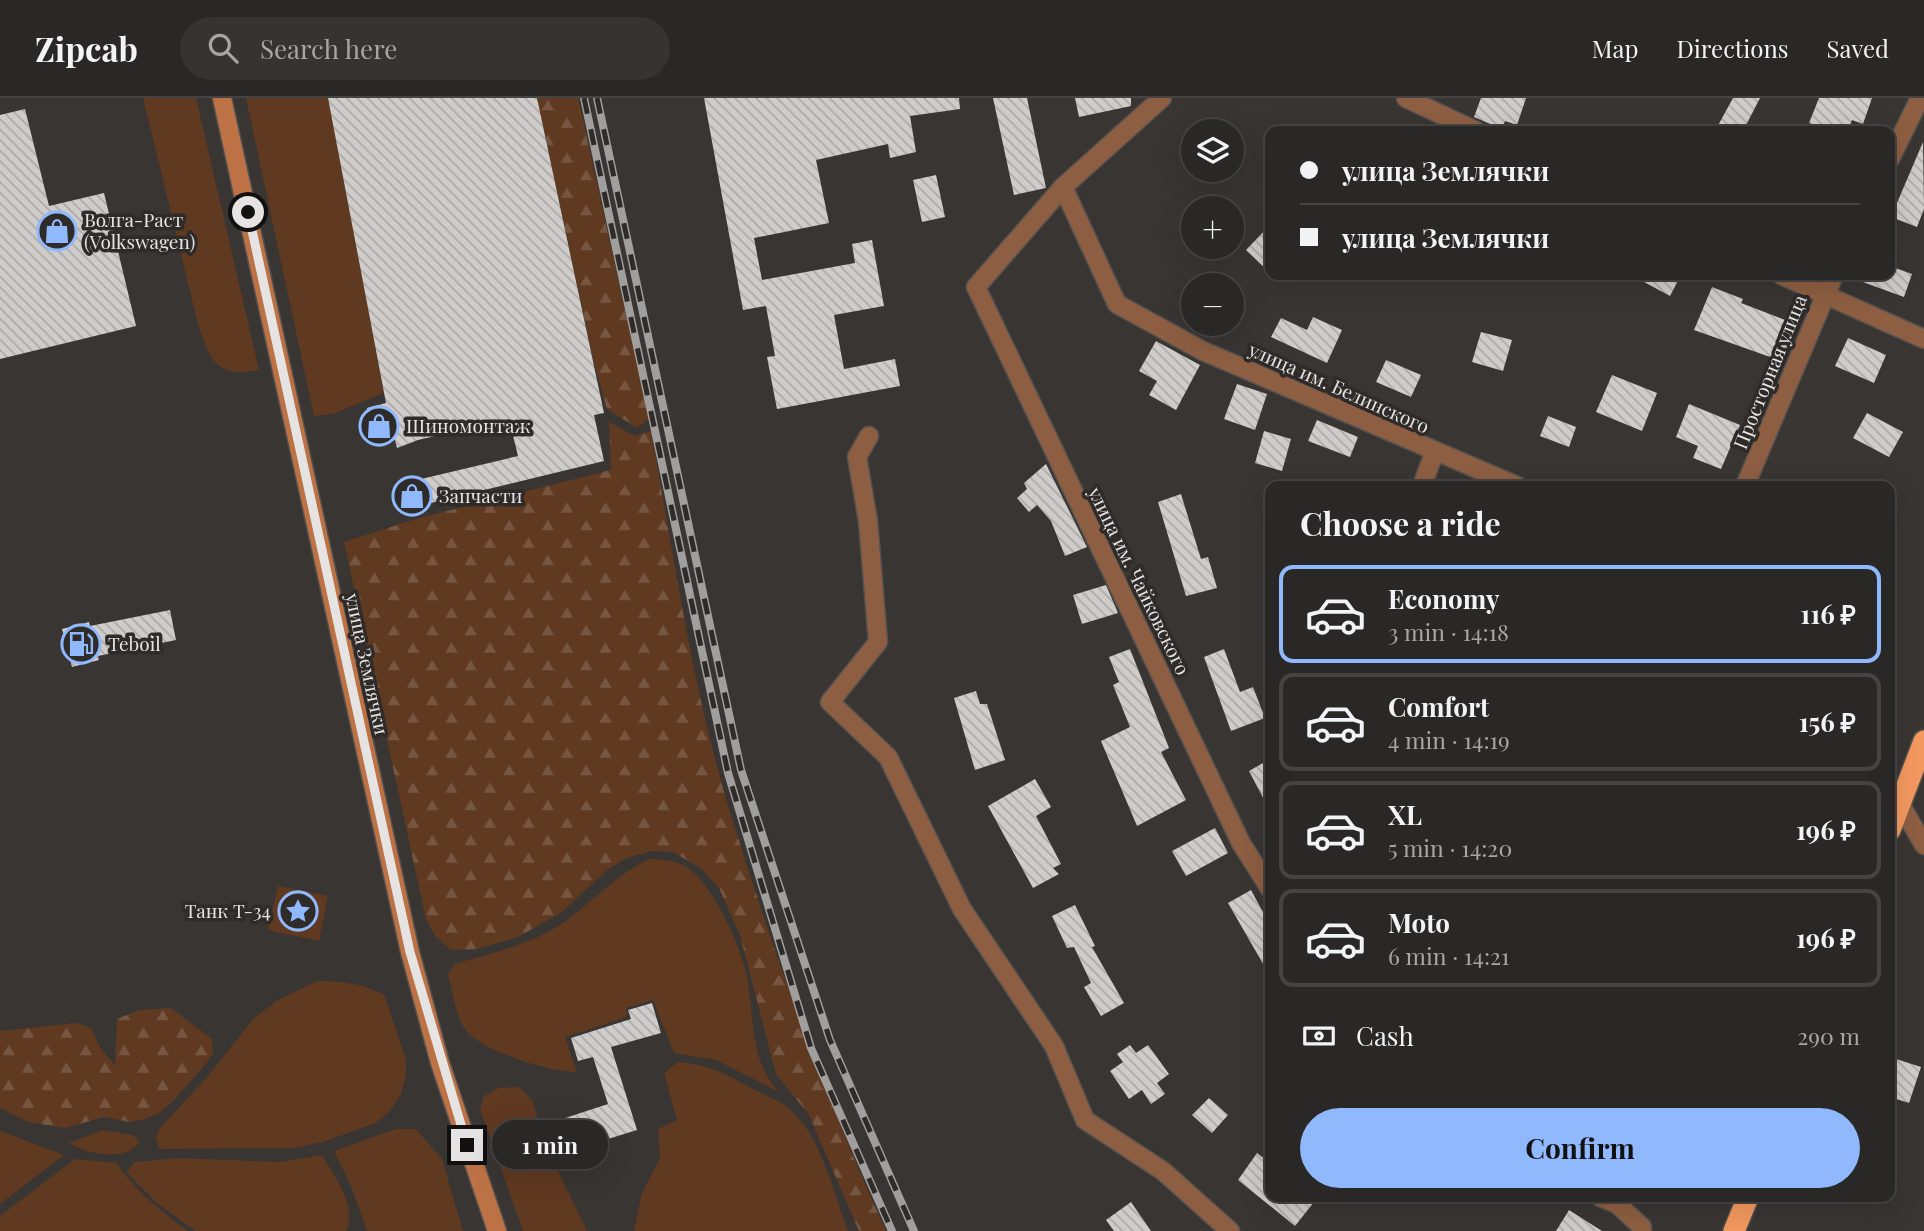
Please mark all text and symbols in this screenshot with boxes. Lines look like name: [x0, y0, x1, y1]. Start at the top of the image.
search box: [180, 17, 670, 80]
text: Zipcab: [35, 26, 138, 70]
icon: search: [204, 29, 242, 67]
text: Search here: [260, 31, 397, 66]
text: Map: [1592, 32, 1638, 64]
text: Directions: [1676, 32, 1789, 64]
text: Saved: [1827, 32, 1889, 64]
map controls: [1181, 119, 1244, 336]
button: layers: [1181, 119, 1244, 182]
text: улица Землячки: [1342, 153, 1549, 188]
route start: [232, 196, 264, 228]
button: +: [1181, 196, 1244, 259]
place label: Волга-Раст (Volkswagen): [84, 206, 195, 254]
shop icon: Волга-Раст (Volkswagen): [36, 210, 78, 252]
text: улица Землячки: [1342, 220, 1549, 255]
button: −: [1181, 273, 1244, 336]
street label: Просторная улица: [1726, 290, 1812, 453]
street label: улица им. Белинского: [1244, 335, 1434, 439]
shop icon: Шиномонтаж: [358, 405, 400, 447]
place label: Шиномонтаж: [406, 412, 531, 438]
shop icon: Запчасти: [391, 475, 433, 517]
street label: улица им. Чайковского: [1083, 481, 1197, 679]
place label: Запчасти: [439, 482, 522, 508]
text: Choose a ride: [1300, 501, 1501, 544]
text: Economy: [1388, 581, 1499, 616]
icon: car: [1304, 583, 1367, 646]
street label: улица Землячки: [340, 590, 396, 737]
text: 116 ₽: [1800, 596, 1856, 631]
text: 3 min · 14:18: [1388, 616, 1509, 647]
fuel station icon: Teboil: [60, 623, 102, 665]
place label: Teboil: [108, 630, 161, 656]
text: Comfort: [1388, 689, 1489, 724]
icon: car: [1304, 691, 1367, 754]
text: 156 ₽: [1799, 704, 1856, 739]
text: 4 min · 14:19: [1388, 724, 1510, 755]
text: XL: [1388, 797, 1422, 832]
icon: car: [1304, 799, 1367, 862]
text: 196 ₽: [1796, 812, 1856, 847]
text: 5 min · 14:20: [1388, 832, 1512, 863]
place icon: Танк Т-34: [277, 890, 319, 932]
place label: Танк Т-34: [185, 897, 271, 923]
text: Moto: [1388, 905, 1450, 940]
icon: car: [1304, 907, 1367, 970]
text: 196 ₽: [1796, 920, 1856, 955]
text: 6 min · 14:21: [1388, 940, 1510, 971]
icon: cash: [1300, 1017, 1338, 1055]
text: Cash: [1356, 1018, 1414, 1053]
text: 290 m: [1797, 1020, 1860, 1051]
button: Confirm: [1300, 1108, 1860, 1188]
callout: 1 min: [491, 1121, 607, 1170]
route end: [451, 1129, 483, 1161]
text: 1 min: [522, 1129, 578, 1160]

